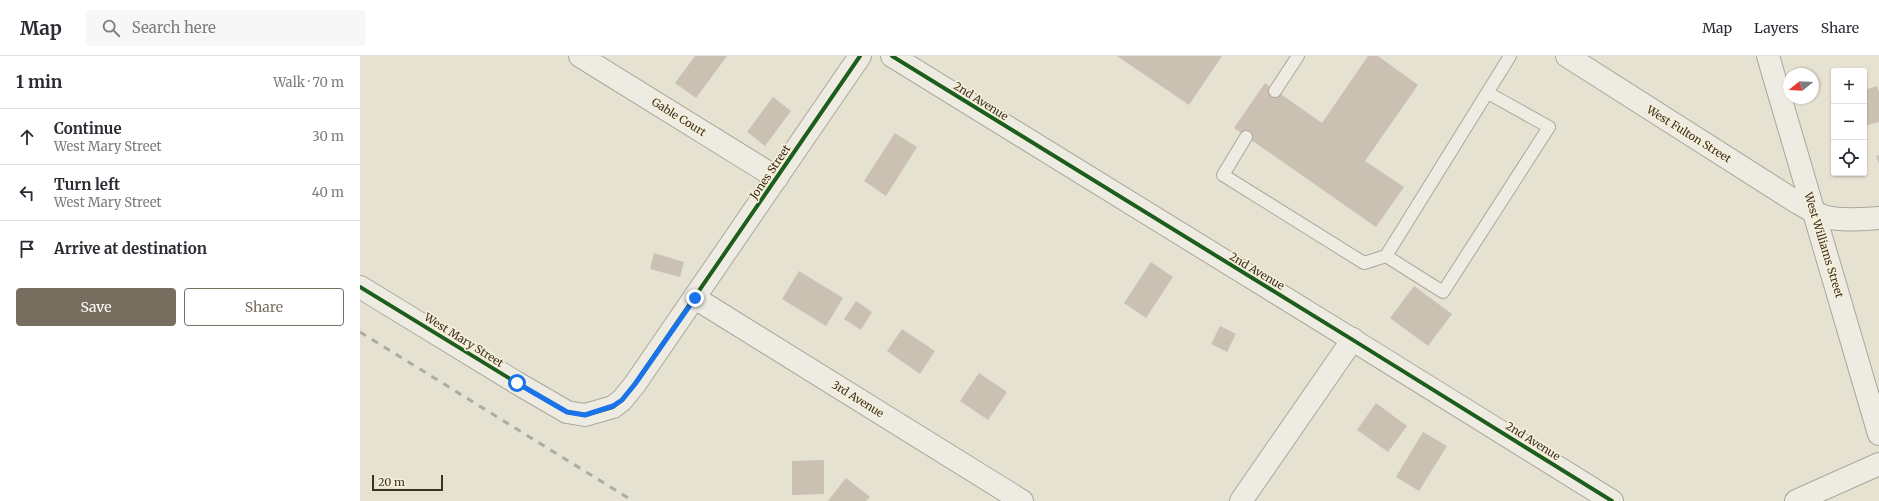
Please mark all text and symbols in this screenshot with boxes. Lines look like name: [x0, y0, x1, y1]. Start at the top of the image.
search box: [86, 10, 366, 46]
text: Map: [20, 16, 62, 40]
icon: search: [100, 17, 122, 39]
text: Search here: [132, 18, 216, 37]
text: Map: [1702, 19, 1732, 37]
text: Layers: [1754, 19, 1799, 37]
text: Share: [1821, 19, 1859, 37]
north arrow: [1783, 68, 1819, 104]
map controls: [1831, 68, 1867, 176]
button: +: [1831, 68, 1867, 104]
text: 1 min: [16, 71, 62, 93]
text: Walk · 70 m: [273, 74, 344, 91]
street label: 2nd Avenue: [951, 79, 1011, 123]
street label: Gable Court: [649, 95, 709, 140]
street label: West Fulton Street: [1643, 102, 1734, 166]
button: −: [1831, 104, 1867, 140]
text: Continue: [54, 119, 122, 138]
icon: ahead: [16, 126, 38, 148]
text: 30 m: [312, 128, 344, 145]
text: West Mary Street: [54, 138, 162, 155]
button: locate: [1831, 140, 1867, 176]
street label: Jones Street: [746, 141, 794, 203]
text: Turn left: [54, 175, 120, 194]
icon: left: [16, 182, 38, 204]
text: 40 m: [312, 184, 344, 201]
street label: West Williams Street: [1801, 190, 1847, 300]
text: West Mary Street: [54, 194, 162, 211]
icon: arrive: [16, 238, 38, 260]
text: Arrive at destination: [54, 239, 207, 258]
street label: 2nd Avenue: [1227, 249, 1287, 293]
button: Save: [16, 288, 176, 326]
button: Share: [184, 288, 344, 326]
route end: [686, 289, 704, 307]
street label: West Mary Street: [421, 309, 507, 370]
route start: [508, 374, 526, 392]
street label: 3rd Avenue: [829, 378, 887, 421]
street label: 2nd Avenue: [1503, 419, 1563, 463]
scale bar: [372, 473, 443, 492]
text: 20 m: [378, 475, 405, 489]

